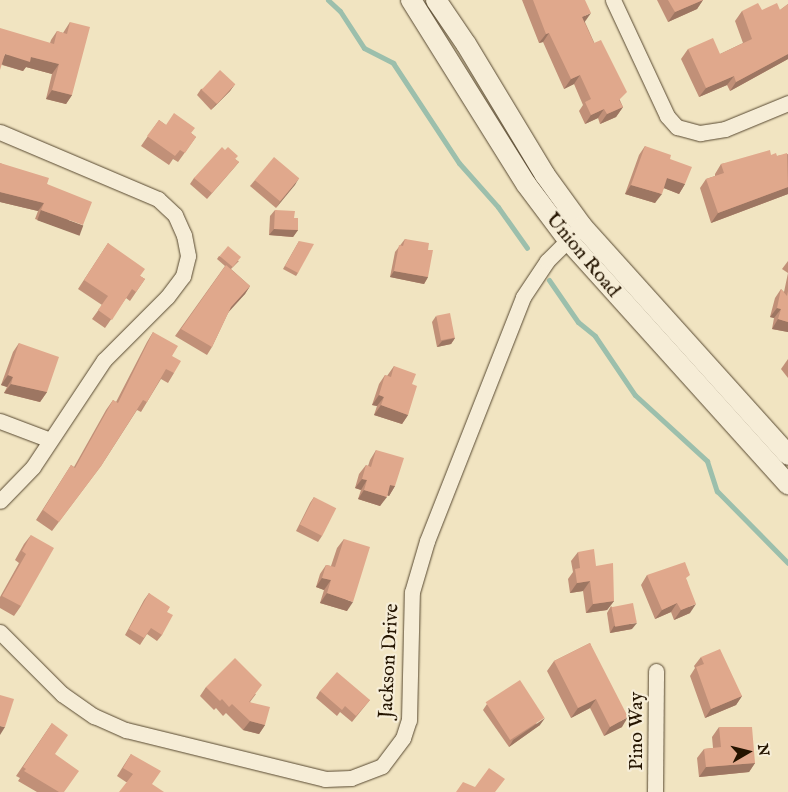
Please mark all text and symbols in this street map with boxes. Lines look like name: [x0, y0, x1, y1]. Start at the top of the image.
street label: Union Road: [541, 208, 625, 302]
street label: Jackson Drive: [374, 603, 404, 719]
street label: Pino Way: [624, 692, 648, 770]
north arrow: [723, 727, 773, 777]
text: N: [753, 743, 773, 757]

